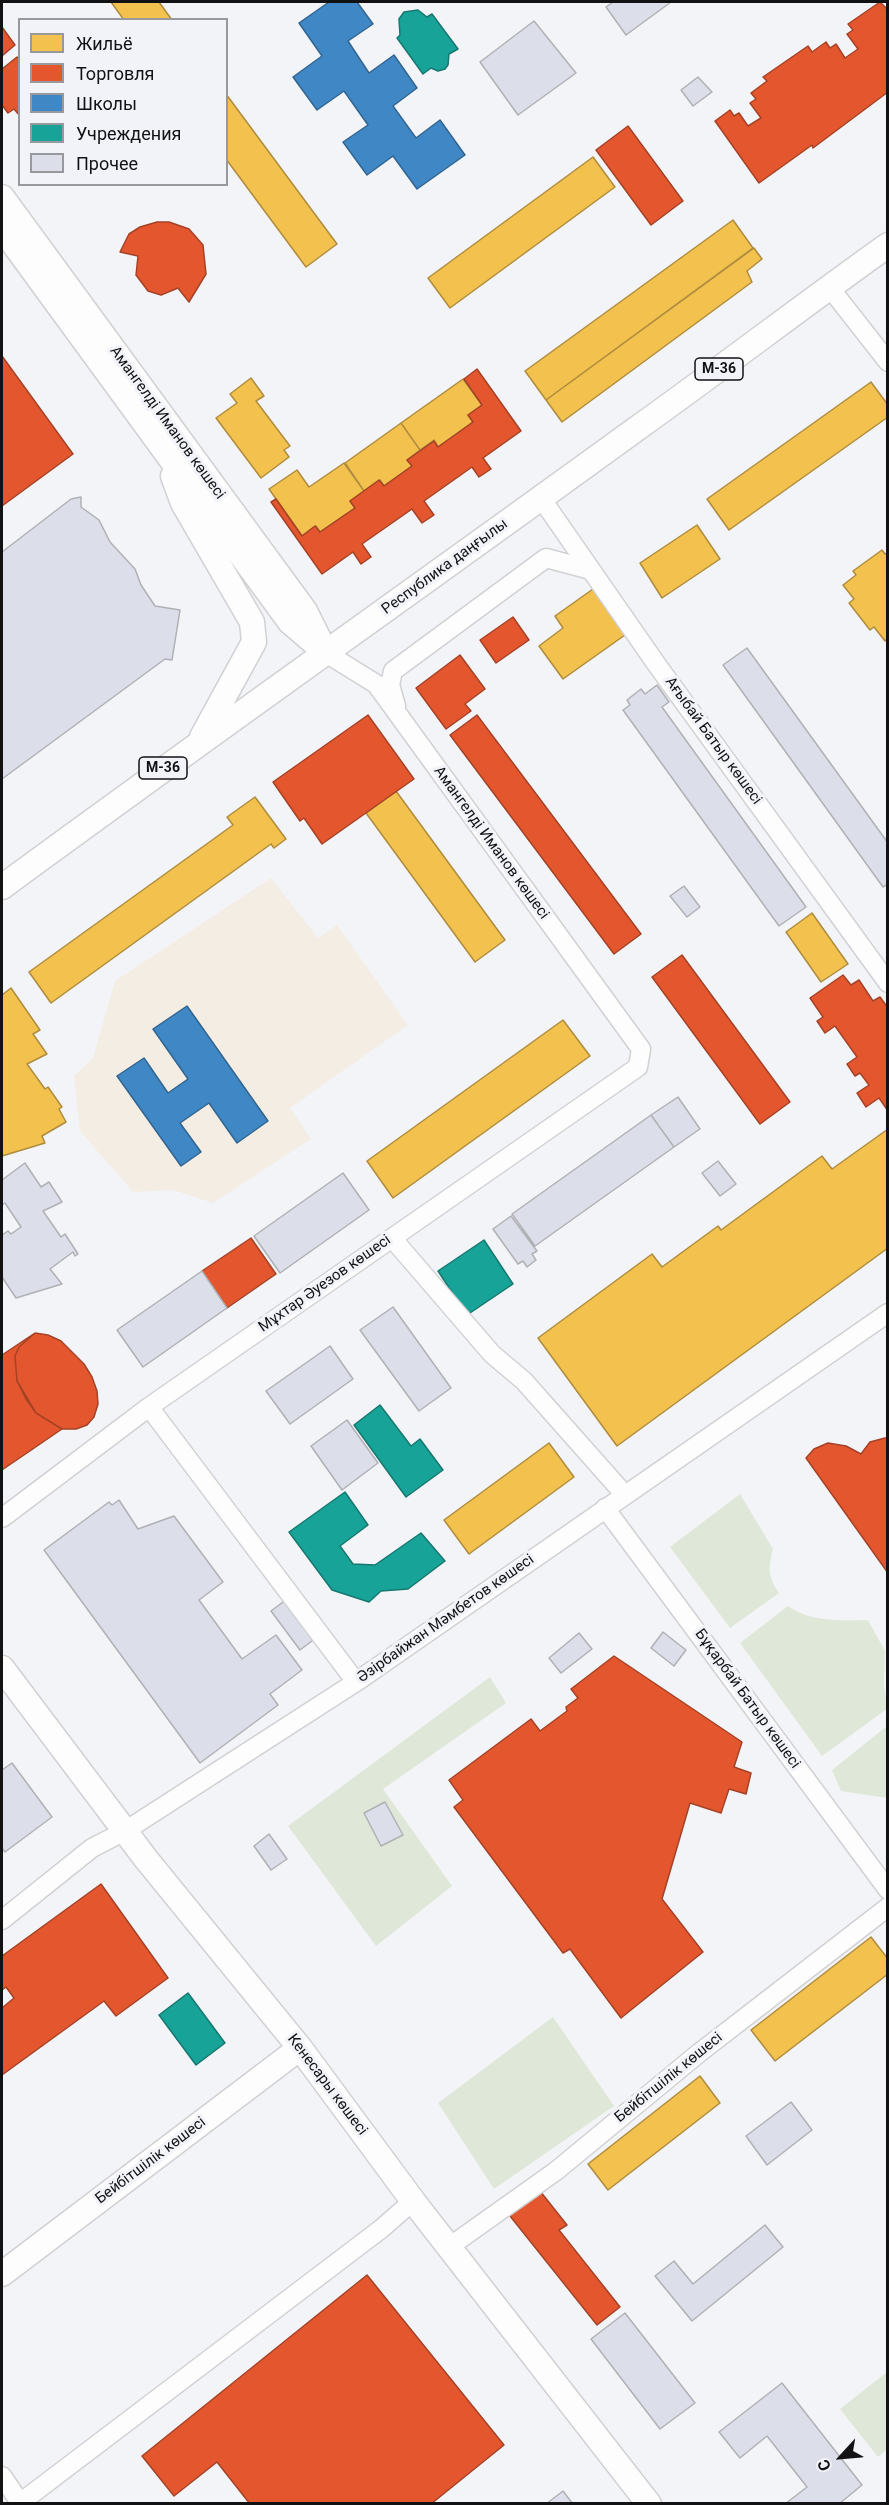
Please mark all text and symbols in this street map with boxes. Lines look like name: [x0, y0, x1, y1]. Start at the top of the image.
legend: [18, 18, 228, 186]
text: Жильё: [76, 33, 132, 54]
text: Торговля: [76, 63, 154, 84]
text: Школы: [76, 93, 137, 114]
text: Учреждения: [76, 123, 181, 144]
text: Прочее: [76, 153, 138, 174]
street label: Амангелді Иманов көшесі: [105, 343, 229, 503]
road number: M-36: [695, 358, 743, 380]
street label: Республика даңғылы: [379, 515, 511, 619]
street label: Ағыбай Батыр көшесі: [661, 674, 765, 808]
road number: M-36: [139, 757, 187, 779]
street label: Амангелді Иманов көшесі: [429, 763, 553, 923]
street label: Мұхтар Әуезов көшесі: [255, 1232, 395, 1336]
street label: Әзірбайжан Мәмбетов көшесі: [354, 1551, 538, 1687]
street label: Бұқарбай Батыр көшесі: [690, 1626, 804, 1772]
street label: Бейбітшілік көшесі: [612, 2029, 726, 2127]
street label: Кенесары көшесі: [283, 2031, 371, 2139]
street label: Бейбітшілік көшесі: [92, 2114, 210, 2208]
north arrow: [811, 2427, 871, 2487]
text: С: [814, 2456, 835, 2474]

